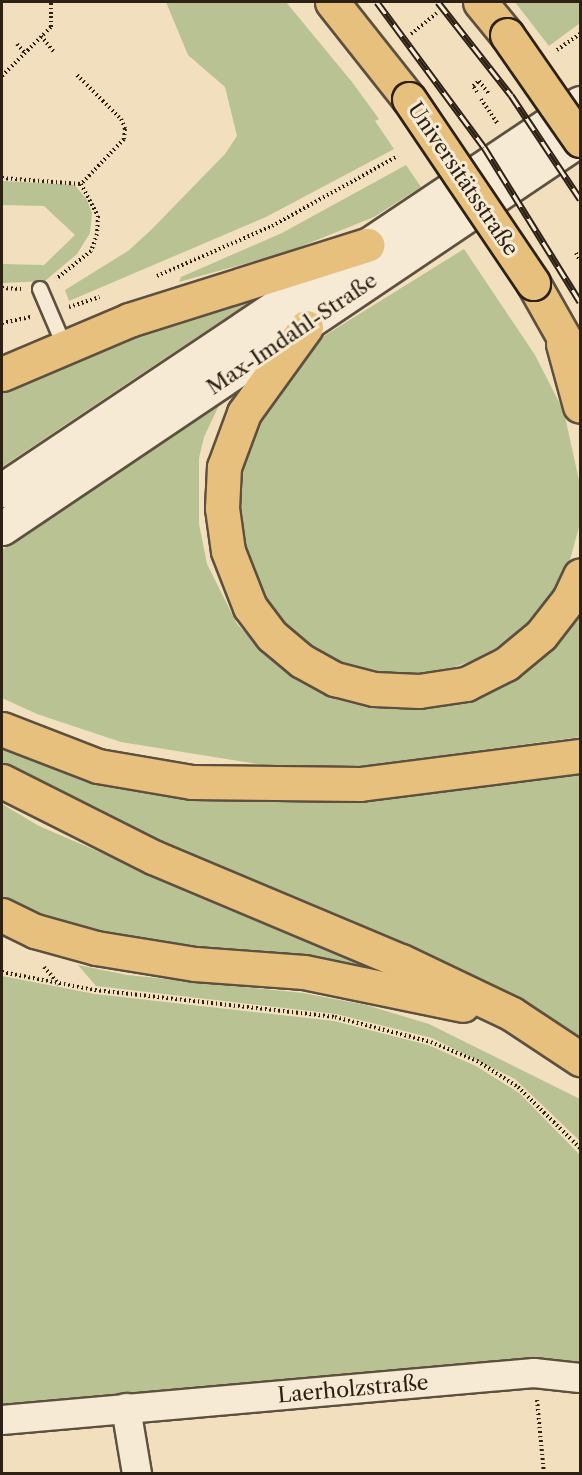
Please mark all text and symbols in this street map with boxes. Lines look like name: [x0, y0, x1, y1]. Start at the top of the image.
street label: Universitätsstraße: [402, 98, 524, 260]
street label: Max-Imdahl-Straße: [202, 268, 382, 400]
street label: Laerholzstraße: [277, 1370, 429, 1408]

